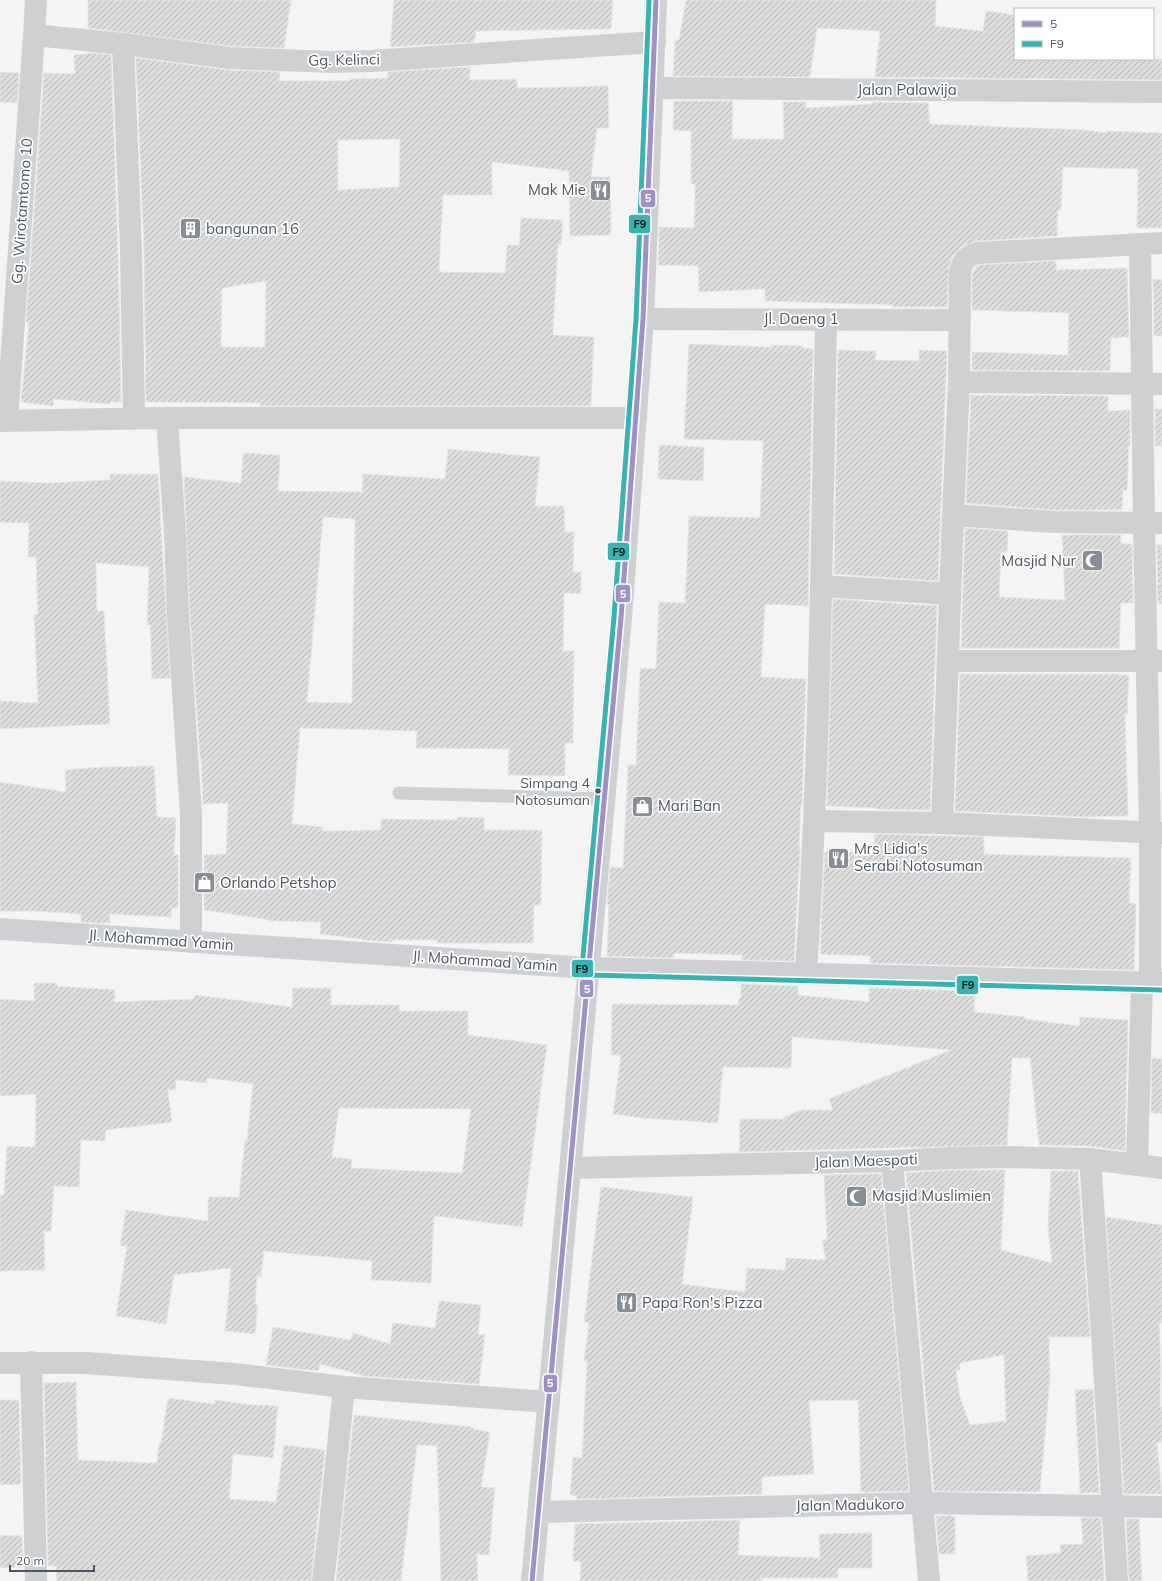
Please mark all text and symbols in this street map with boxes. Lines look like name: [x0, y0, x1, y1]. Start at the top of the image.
legend: [1014, 8, 1154, 60]
text: 5: [1050, 16, 1057, 31]
text: F9: [1050, 36, 1064, 51]
street label: Gg. Kelinci: [308, 49, 380, 70]
street label: Jalan Palawija: [857, 80, 957, 99]
street label: Gg. Wirotamtomo 10: [7, 137, 36, 285]
restaurant icon: Mak Mie: [588, 177, 614, 203]
place label: Mak Mie: [528, 180, 586, 199]
line badge: 5: [640, 189, 656, 208]
text: 5: [645, 191, 652, 205]
line badge: F9: [628, 214, 651, 234]
building icon: bangunan 16: [177, 216, 203, 242]
text: F9: [634, 217, 647, 231]
place label: bangunan 16: [206, 219, 299, 238]
street label: Jl. Daeng 1: [764, 309, 838, 328]
line badge: F9: [607, 542, 630, 561]
text: F9: [613, 545, 626, 559]
mosque icon: Masjid Nur: [1079, 548, 1105, 574]
place label: Masjid Nur: [1001, 551, 1077, 570]
line badge: 5: [615, 584, 631, 603]
text: 5: [620, 587, 627, 601]
place label: Simpang 4 Notosuman: [515, 774, 591, 809]
marker: Simpang 4 Notosuman: [593, 786, 603, 796]
shop icon: Mari Ban: [629, 793, 655, 819]
place label: Mari Ban: [658, 796, 721, 815]
place label: Mrs Lidia's Serabi Notosuman: [854, 839, 983, 875]
restaurant icon: Mrs Lidia's Serabi Notosuman: [826, 845, 852, 871]
shop icon: Orlando Petshop: [192, 870, 218, 896]
place label: Orlando Petshop: [220, 873, 337, 892]
street label: Jl. Mohammad Yamin: [88, 925, 234, 954]
street label: Jl. Mohammad Yamin: [412, 946, 558, 975]
line badge: F9: [571, 959, 594, 978]
text: F9: [576, 962, 589, 976]
line badge: F9: [956, 975, 979, 995]
text: F9: [962, 978, 975, 992]
line badge: 5: [579, 979, 594, 998]
text: 5: [584, 982, 591, 996]
street label: Jalan Maespati: [814, 1149, 918, 1172]
mosque icon: Masjid Muslimien: [843, 1183, 869, 1209]
place label: Masjid Muslimien: [872, 1186, 991, 1205]
restaurant icon: Papa Ron's Pizza: [613, 1290, 639, 1316]
place label: Papa Ron's Pizza: [642, 1293, 762, 1312]
line badge: 5: [543, 1374, 558, 1393]
text: 5: [547, 1376, 554, 1390]
street label: Jalan Madukoro: [795, 1494, 905, 1515]
scale bar: [10, 1547, 94, 1573]
text: 20 m: [16, 1553, 44, 1568]

